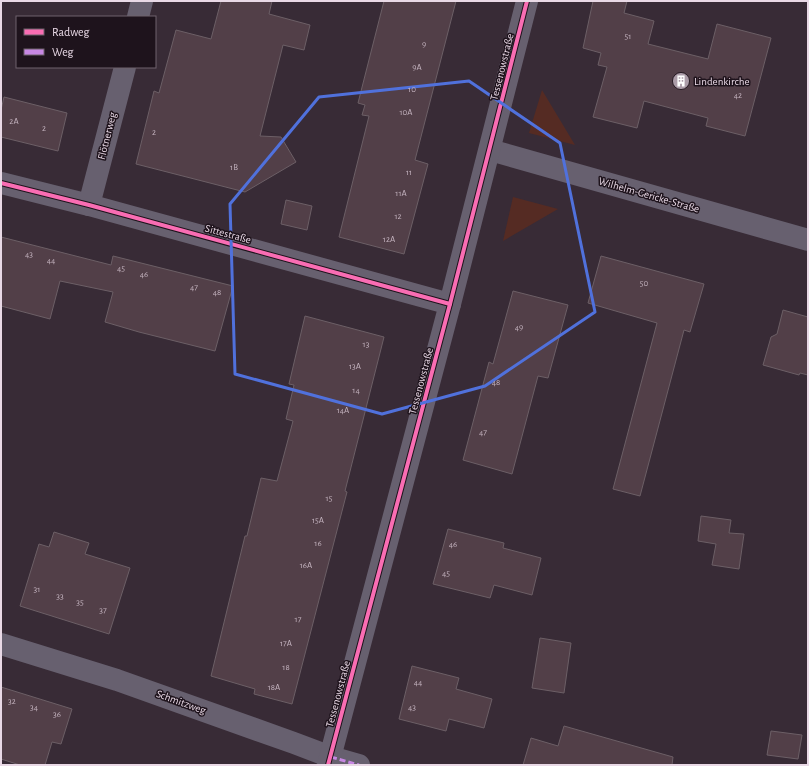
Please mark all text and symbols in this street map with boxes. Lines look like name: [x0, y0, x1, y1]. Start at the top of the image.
legend: [16, 16, 156, 68]
text: Radweg: [52, 26, 89, 38]
street label: Tessenowstraße: [488, 32, 516, 102]
house number: 51: [625, 32, 631, 41]
house number: 9: [422, 40, 426, 49]
text: Weg: [52, 46, 74, 58]
house number: 9A: [412, 63, 422, 72]
building icon: Lindenkirche: [671, 71, 691, 91]
place label: Lindenkirche: [694, 76, 750, 87]
house number: 10: [408, 85, 416, 94]
house number: 42: [734, 91, 742, 100]
house number: 10A: [399, 108, 413, 117]
street label: Flötnerweg: [96, 111, 118, 161]
house number: 2A: [9, 117, 19, 126]
house number: 2: [42, 124, 46, 133]
house number: 2: [152, 128, 156, 137]
house number: 1B: [230, 163, 238, 172]
house number: 11: [406, 168, 412, 177]
street label: Wilhelm-Gericke-Straße: [597, 175, 701, 215]
house number: 11A: [395, 189, 407, 198]
house number: 12: [394, 212, 402, 221]
street label: Sittestraße: [204, 223, 252, 245]
house number: 12A: [383, 235, 395, 244]
house number: 43: [25, 250, 33, 259]
house number: 44: [47, 256, 56, 265]
house number: 45: [117, 264, 125, 273]
house number: 46: [140, 270, 148, 279]
house number: 50: [640, 279, 649, 288]
house number: 47: [190, 283, 198, 292]
house number: 48: [213, 288, 221, 297]
house number: 49: [515, 323, 523, 332]
house number: 13: [363, 340, 370, 349]
street label: Tessenowstraße: [407, 346, 435, 416]
house number: 13A: [349, 362, 361, 371]
house number: 48: [492, 378, 500, 387]
house number: 14: [352, 386, 360, 395]
house number: 14A: [337, 406, 349, 415]
house number: 47: [479, 428, 487, 437]
house number: 15: [326, 494, 333, 503]
house number: 15A: [312, 516, 324, 525]
house number: 16: [314, 539, 322, 548]
house number: 46: [449, 540, 457, 549]
house number: 16A: [300, 561, 312, 570]
house number: 45: [442, 569, 450, 578]
house number: 31: [34, 585, 40, 594]
house number: 33: [56, 592, 64, 601]
house number: 35: [76, 598, 84, 607]
house number: 37: [99, 606, 107, 615]
house number: 17: [295, 615, 302, 624]
house number: 17A: [280, 639, 292, 648]
street label: Tessenowstraße: [324, 659, 352, 729]
house number: 18: [282, 663, 290, 672]
house number: 44: [414, 678, 423, 687]
house number: 18A: [268, 683, 280, 692]
street label: Schmitzweg: [155, 688, 208, 716]
house number: 32: [8, 697, 16, 706]
house number: 34: [30, 703, 39, 712]
house number: 43: [408, 703, 416, 712]
house number: 36: [53, 710, 61, 719]

